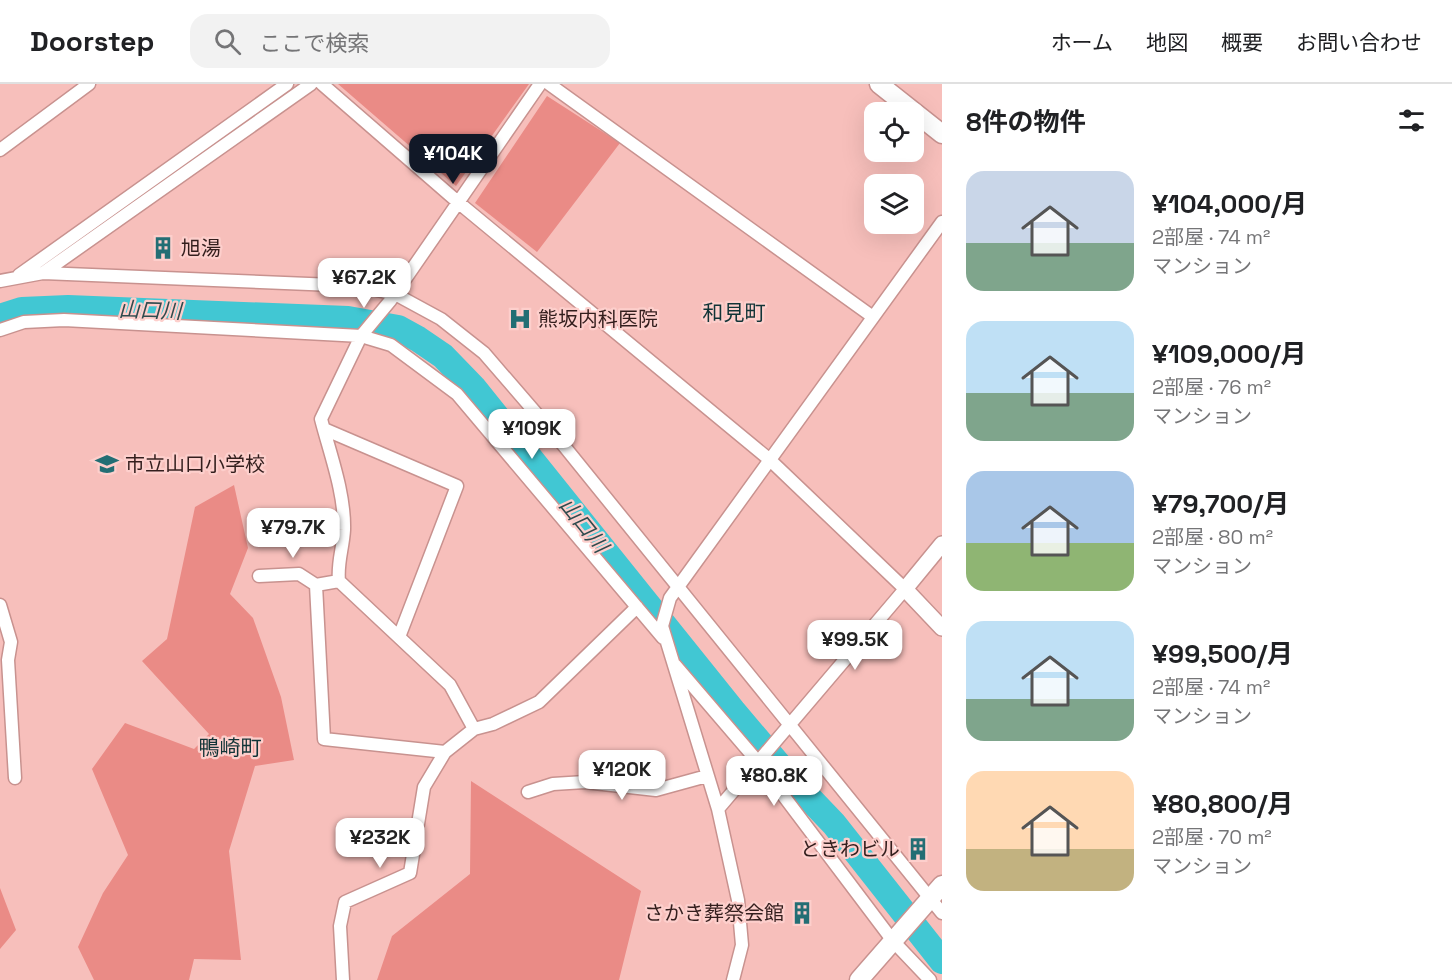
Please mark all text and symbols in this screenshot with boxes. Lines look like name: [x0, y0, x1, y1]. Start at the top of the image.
search box: [190, 14, 610, 68]
text: Doorstep: [30, 23, 154, 59]
icon: search: [211, 25, 244, 58]
text: ここで検索: [259, 29, 369, 57]
text: ホーム: [1051, 29, 1113, 56]
text: 地図: [1146, 29, 1188, 56]
text: 概要: [1221, 29, 1263, 56]
text: お問い合わせ: [1296, 29, 1422, 56]
map controls: [864, 102, 924, 234]
button: locate: [864, 102, 924, 162]
icon: filters: [1395, 104, 1428, 137]
text: 8件の物件: [966, 105, 1086, 139]
pin: ¥104K: [411, 134, 495, 185]
text: ¥104K: [423, 140, 483, 166]
button: layers: [864, 174, 924, 234]
text: ¥104,000/月: [1152, 187, 1307, 221]
icon: home: [1014, 195, 1086, 267]
text: 2部屋 · 74 m²: [1152, 224, 1270, 250]
building icon: 旭湯: [150, 235, 176, 261]
place label: 旭湯: [181, 235, 221, 261]
text: マンション: [1152, 253, 1252, 279]
pin: ¥67.2K: [315, 258, 413, 309]
text: ¥67.2K: [332, 264, 396, 290]
water label: 山口川: [118, 295, 184, 325]
district label: 和見町: [703, 299, 766, 326]
hospital icon: 熊坂内科医院: [507, 306, 533, 332]
place label: 熊坂内科医院: [538, 306, 658, 332]
text: ¥109,000/月: [1152, 337, 1307, 371]
icon: home: [1014, 345, 1086, 417]
text: 2部屋 · 76 m²: [1152, 374, 1271, 400]
text: マンション: [1152, 403, 1252, 429]
pin: ¥109K: [490, 409, 574, 460]
text: ¥109K: [502, 415, 562, 441]
school or university icon: 市立山口小学校: [94, 451, 120, 477]
place label: 市立山口小学校: [125, 451, 265, 477]
text: ¥79,700/月: [1152, 487, 1289, 521]
water label: 山口川: [554, 492, 616, 560]
icon: home: [1014, 495, 1086, 567]
pin: ¥79.7K: [244, 508, 342, 559]
text: ¥79.7K: [261, 514, 325, 540]
text: 2部屋 · 80 m²: [1152, 524, 1273, 550]
text: マンション: [1152, 553, 1252, 579]
pin: ¥99.5K: [806, 620, 904, 671]
text: ¥99.5K: [821, 626, 889, 652]
text: ¥99,500/月: [1152, 637, 1293, 671]
icon: home: [1014, 645, 1086, 717]
text: 2部屋 · 74 m²: [1152, 674, 1270, 700]
text: マンション: [1152, 703, 1252, 729]
district label: 鴨崎町: [199, 734, 262, 761]
pin: ¥120K: [580, 750, 664, 801]
text: ¥120K: [593, 756, 651, 782]
pin: ¥80.8K: [725, 756, 823, 807]
text: ¥80.8K: [740, 762, 808, 788]
text: ¥80,800/月: [1152, 787, 1293, 821]
icon: home: [1014, 795, 1086, 867]
pin: ¥232K: [338, 818, 422, 869]
text: ¥232K: [350, 824, 410, 850]
text: 2部屋 · 70 m²: [1152, 824, 1272, 850]
place label: ときわビル: [800, 836, 900, 862]
building icon: ときわビル: [905, 836, 931, 862]
text: マンション: [1152, 853, 1252, 879]
place label: さかき葬祭会館: [644, 900, 784, 926]
building icon: さかき葬祭会館: [789, 900, 815, 926]

